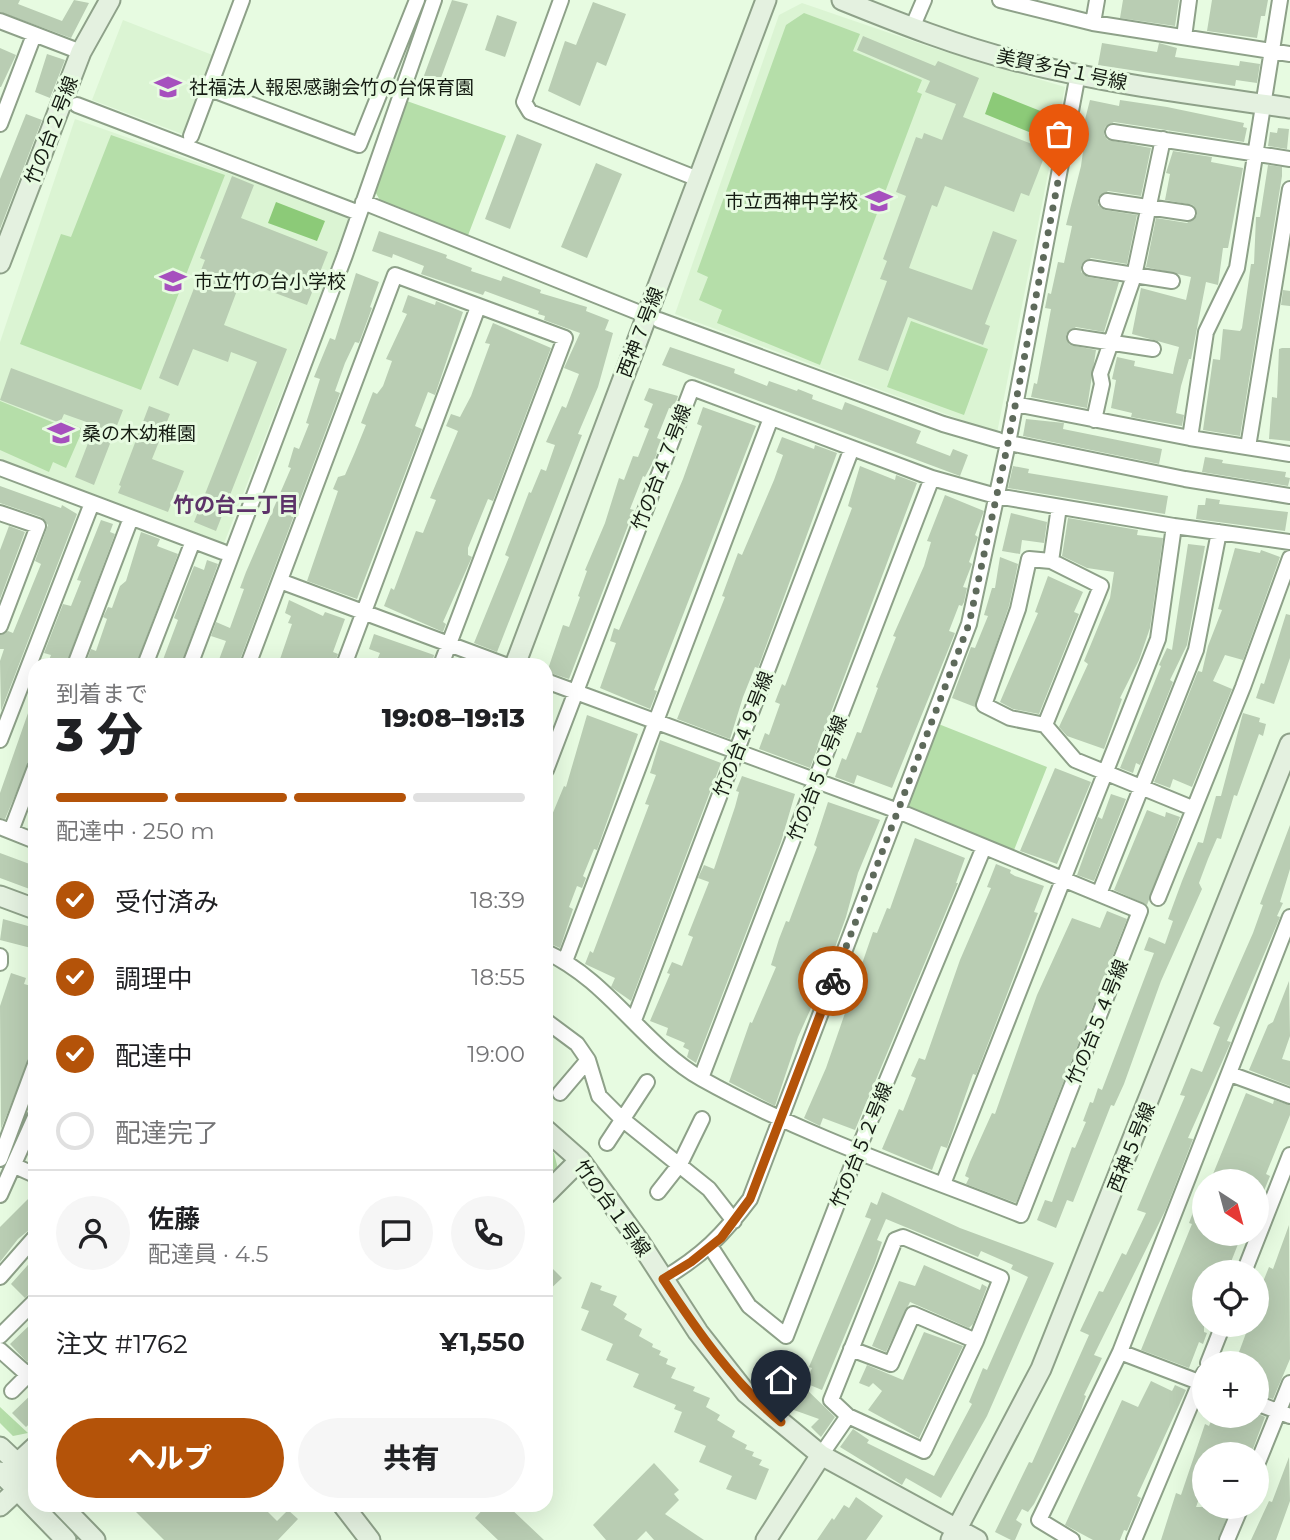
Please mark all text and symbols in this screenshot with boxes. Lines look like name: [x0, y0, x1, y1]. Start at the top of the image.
street label: 美賀多台１号線: [994, 44, 1129, 95]
school or university icon: 社福法人報恩感謝会竹の台保育園: [153, 72, 183, 102]
street label: 竹の台２号線: [20, 73, 83, 188]
place label: 社福法人報恩感謝会竹の台保育園: [189, 76, 474, 99]
pin: [1029, 104, 1089, 176]
icon: bag: [1040, 115, 1078, 153]
school or university icon: 市立西神中学校: [864, 186, 894, 216]
place label: 市立西神中学校: [725, 190, 858, 213]
school or university icon: 市立竹の台小学校: [158, 266, 188, 296]
place label: 市立竹の台小学校: [194, 270, 346, 293]
street label: 西神７号線: [613, 284, 668, 381]
street label: 竹の台４７号線: [627, 401, 696, 533]
school or university icon: 桑の木幼稚園: [46, 418, 76, 448]
place label: 桑の木幼稚園: [82, 422, 196, 445]
district label: 竹の台二丁目: [173, 492, 299, 517]
street label: 竹の台４９号線: [709, 668, 778, 800]
text: 到着まで: [56, 680, 148, 708]
text: 19:08–19:13: [382, 702, 525, 734]
text: 3 分: [56, 706, 143, 763]
street label: 竹の台５０号線: [783, 712, 852, 844]
text: 配達中 · 250 m: [56, 817, 215, 845]
icon: check: [56, 881, 94, 919]
text: 受付済み: [115, 886, 219, 918]
text: 18:39: [470, 886, 525, 914]
courier: [798, 946, 868, 1016]
street label: 竹の台５４号線: [1062, 956, 1133, 1088]
icon: check: [56, 958, 94, 996]
icon: bike: [814, 962, 852, 1000]
text: 調理中: [115, 963, 193, 995]
text: 18:55: [471, 963, 525, 991]
icon: check: [56, 1035, 94, 1073]
text: 配達中: [115, 1040, 193, 1072]
text: 19:00: [467, 1040, 525, 1068]
street label: 竹の台５２号線: [826, 1079, 897, 1211]
street label: 西神５号線: [1103, 1099, 1160, 1196]
text: 配達完了: [115, 1117, 219, 1149]
street label: 竹の台１号線: [570, 1155, 655, 1261]
north arrow: [1192, 1169, 1269, 1246]
map controls: [1192, 1169, 1269, 1519]
button: person: [56, 1196, 130, 1270]
button: chat: [359, 1196, 433, 1270]
button: phone: [451, 1196, 525, 1270]
text: 佐藤: [148, 1203, 200, 1235]
text: 配達員 · 4.5: [148, 1240, 268, 1268]
button: locate: [1192, 1260, 1269, 1337]
text: ¥1,550: [440, 1326, 525, 1358]
text: 注文 #1762: [56, 1328, 188, 1360]
pin: [751, 1350, 811, 1422]
button: +: [1192, 1351, 1269, 1428]
icon: home: [762, 1361, 800, 1399]
button: ヘルプ: [56, 1418, 284, 1498]
button: 共有: [298, 1418, 525, 1498]
button: −: [1192, 1442, 1269, 1519]

